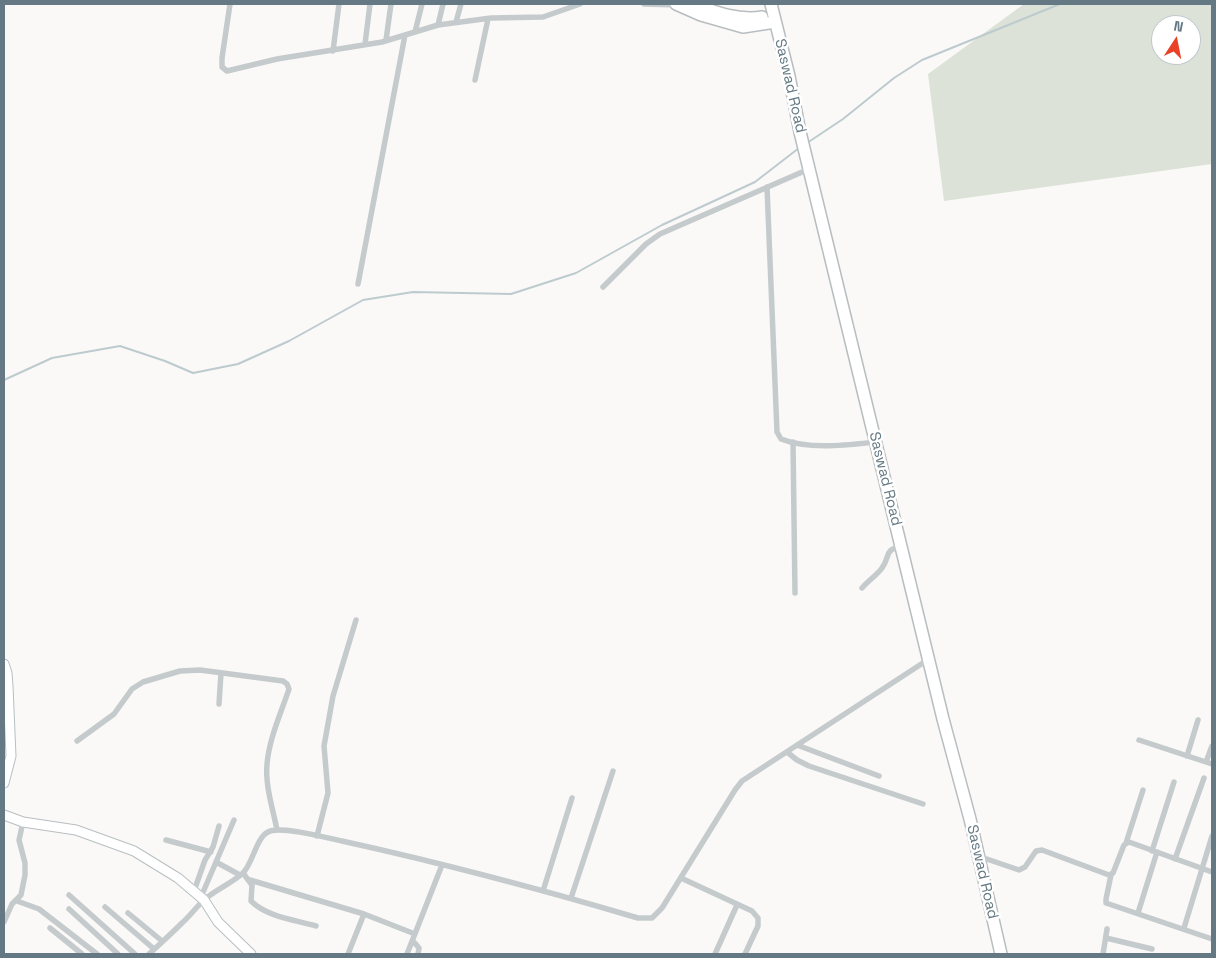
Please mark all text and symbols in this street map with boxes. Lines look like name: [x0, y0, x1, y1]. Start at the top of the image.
north arrow: [1151, 15, 1201, 65]
text: N: [1172, 17, 1185, 36]
street label: Saswad Road: [770, 37, 810, 135]
street label: Saswad Road: [865, 430, 905, 528]
street label: Saswad Road: [962, 823, 1002, 921]

